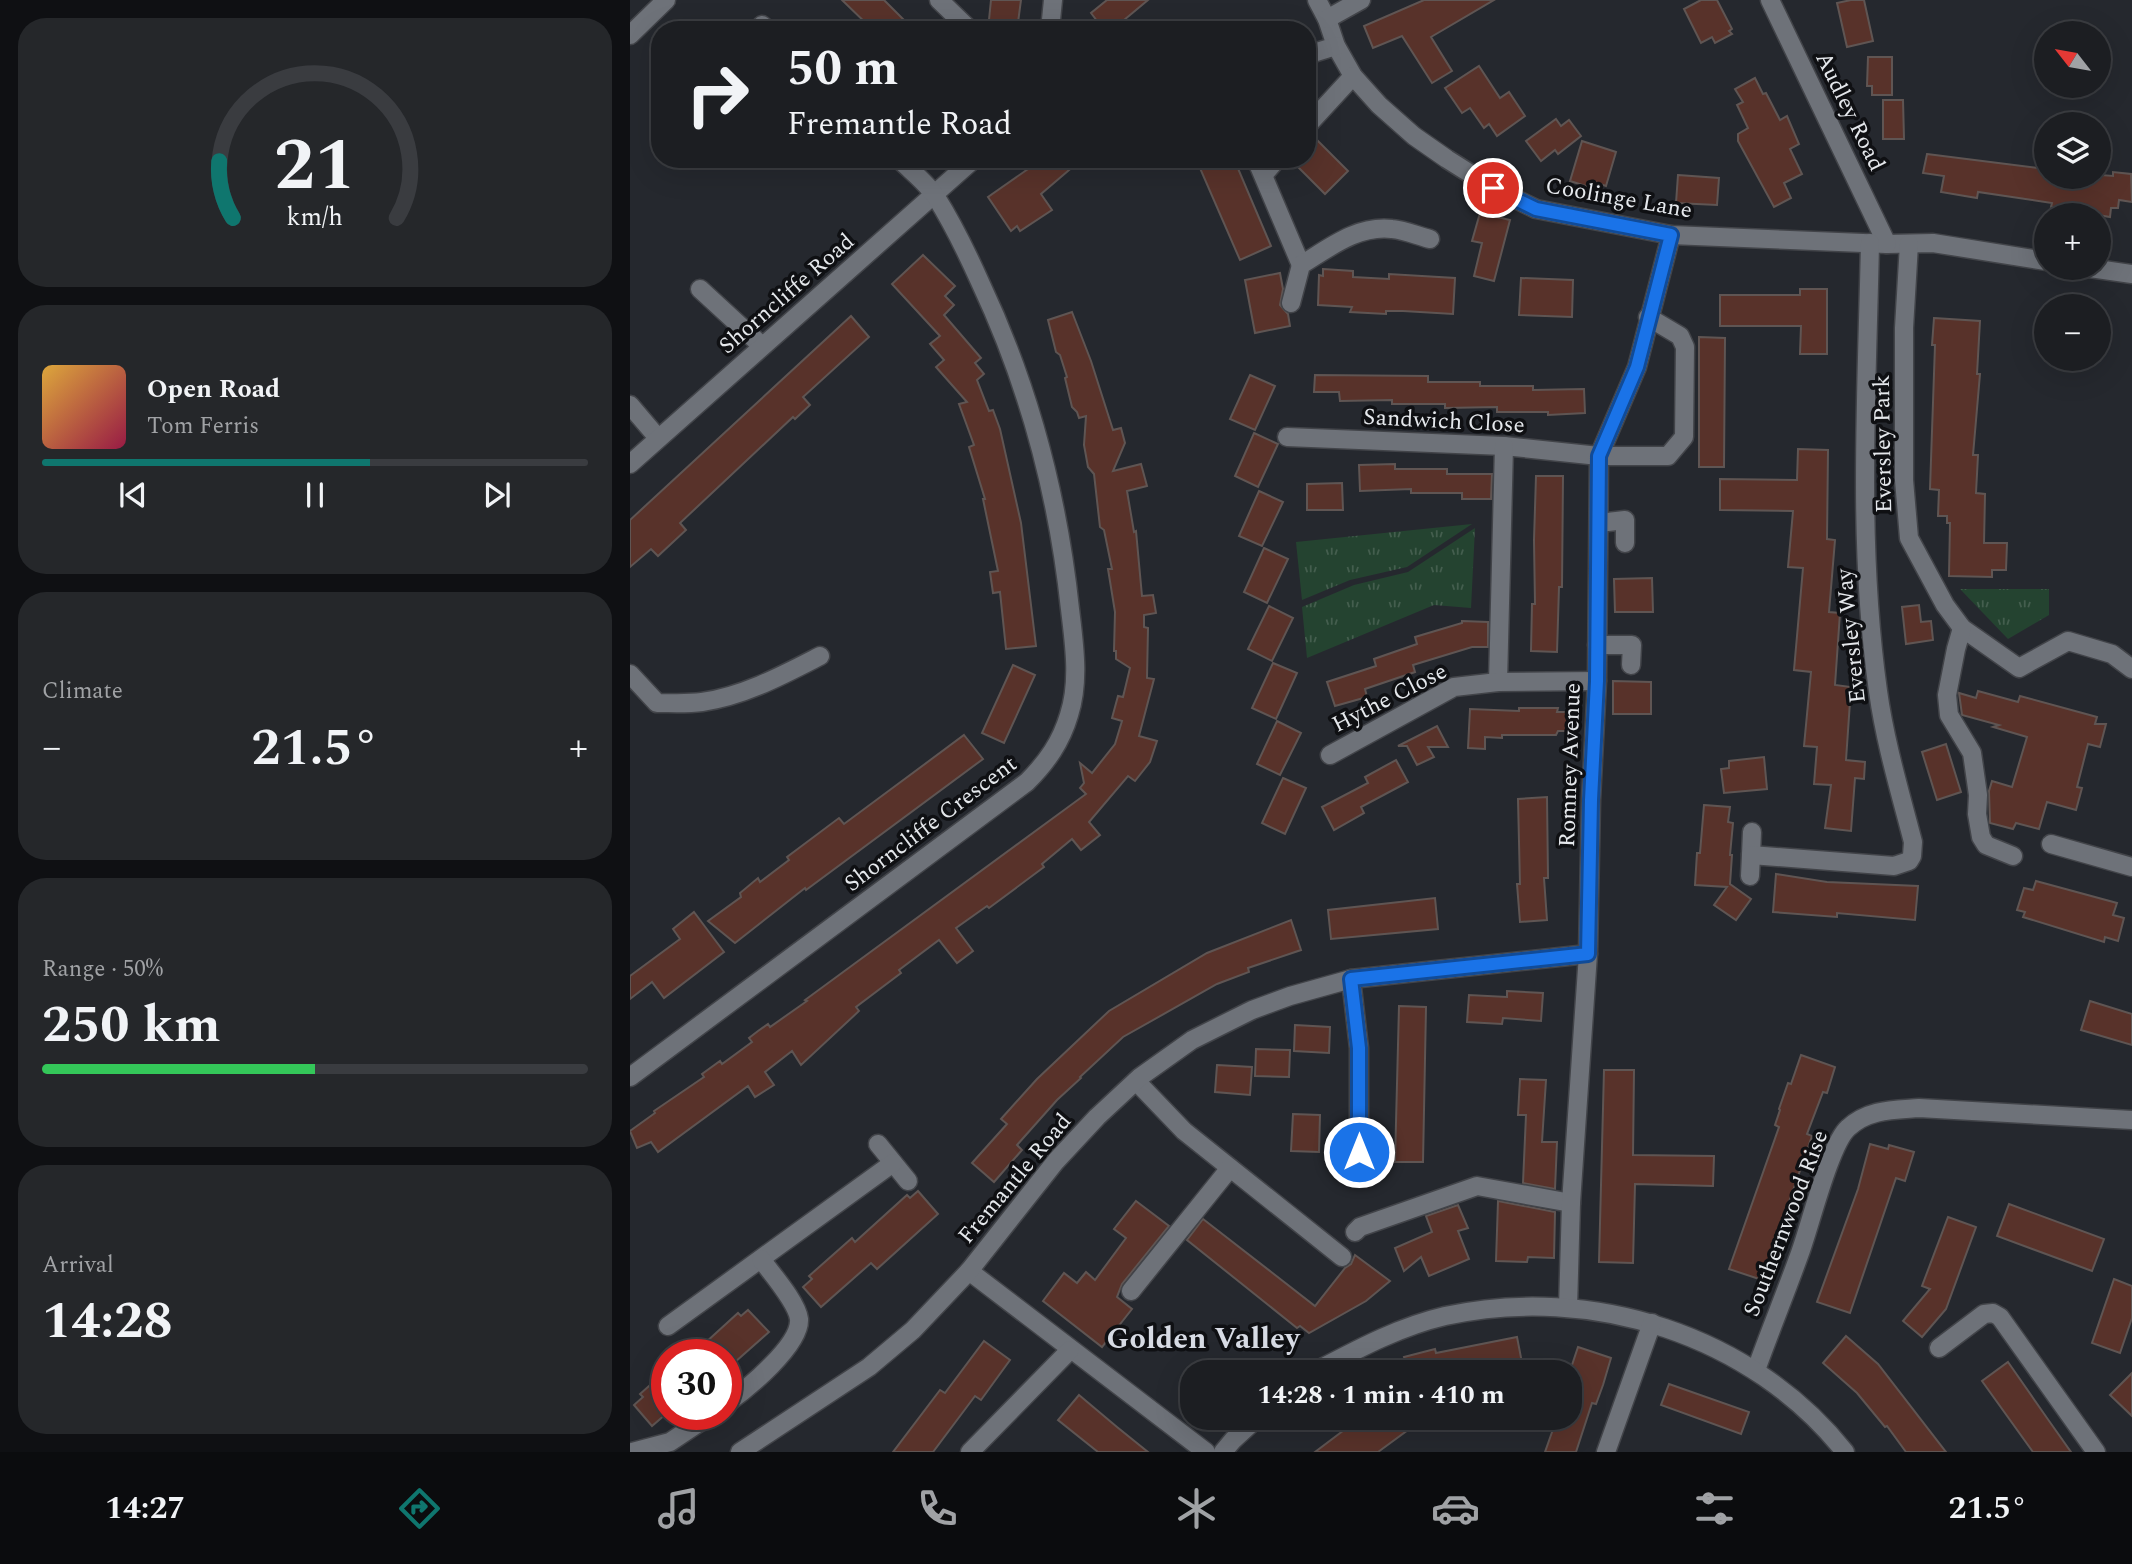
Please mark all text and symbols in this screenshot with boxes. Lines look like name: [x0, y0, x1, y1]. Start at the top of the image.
north arrow: [2034, 21, 2110, 98]
map controls: [2034, 21, 2111, 371]
text: 50 m: [787, 32, 898, 107]
street label: Audley Road: [1806, 46, 1894, 177]
icon: right: [672, 49, 763, 140]
text: Fremantle Road: [787, 100, 1012, 149]
text: 21: [274, 112, 356, 223]
button: layers: [2034, 112, 2111, 189]
pin: [1463, 158, 1523, 218]
street label: Coolinge Lane: [1543, 168, 1695, 229]
icon: arrive: [1474, 169, 1512, 207]
text: km/h: [287, 199, 343, 237]
button: +: [2034, 203, 2111, 280]
street label: Shorncliffe Road: [711, 225, 863, 363]
button: −: [2034, 294, 2111, 371]
text: Open Road: [147, 369, 280, 409]
street label: Eversley Park: [1865, 374, 1902, 513]
street label: Sandwich Close: [1362, 400, 1526, 443]
text: Tom Ferris: [147, 409, 259, 444]
icon: previous: [114, 476, 152, 514]
icon: pause: [296, 476, 334, 514]
icon: next: [478, 476, 516, 514]
street label: Eversley Way: [1827, 566, 1876, 705]
street label: Hythe Close: [1326, 654, 1453, 742]
text: Climate: [42, 674, 123, 709]
street label: Romney Avenue: [1550, 682, 1591, 848]
text: 21.5°: [251, 709, 379, 788]
text: −: [42, 719, 61, 777]
text: +: [569, 719, 588, 777]
street label: Shorncliffe Crescent: [837, 747, 1025, 901]
text: Range · 50%: [42, 952, 163, 987]
text: 250 km: [42, 986, 221, 1065]
street label: Fremantle Road: [950, 1106, 1081, 1252]
position arrow: [1322, 1115, 1396, 1189]
street label: Southernwood Rise: [1735, 1125, 1838, 1322]
text: Arrival: [42, 1248, 114, 1283]
text: 14:28: [42, 1282, 173, 1361]
district label: Golden Valley: [1107, 1316, 1301, 1362]
speed limit sign: 30: [651, 1339, 742, 1430]
text: 14:28 · 1 min · 410 m: [1257, 1375, 1505, 1415]
text: 14:27: [105, 1484, 185, 1533]
icon: directions: [395, 1484, 444, 1533]
icon: music: [654, 1484, 703, 1533]
icon: phone: [913, 1484, 962, 1533]
icon: climate: [1172, 1484, 1221, 1533]
icon: car: [1431, 1484, 1480, 1533]
icon: filters: [1690, 1484, 1739, 1533]
text: 21.5°: [1949, 1484, 2027, 1533]

